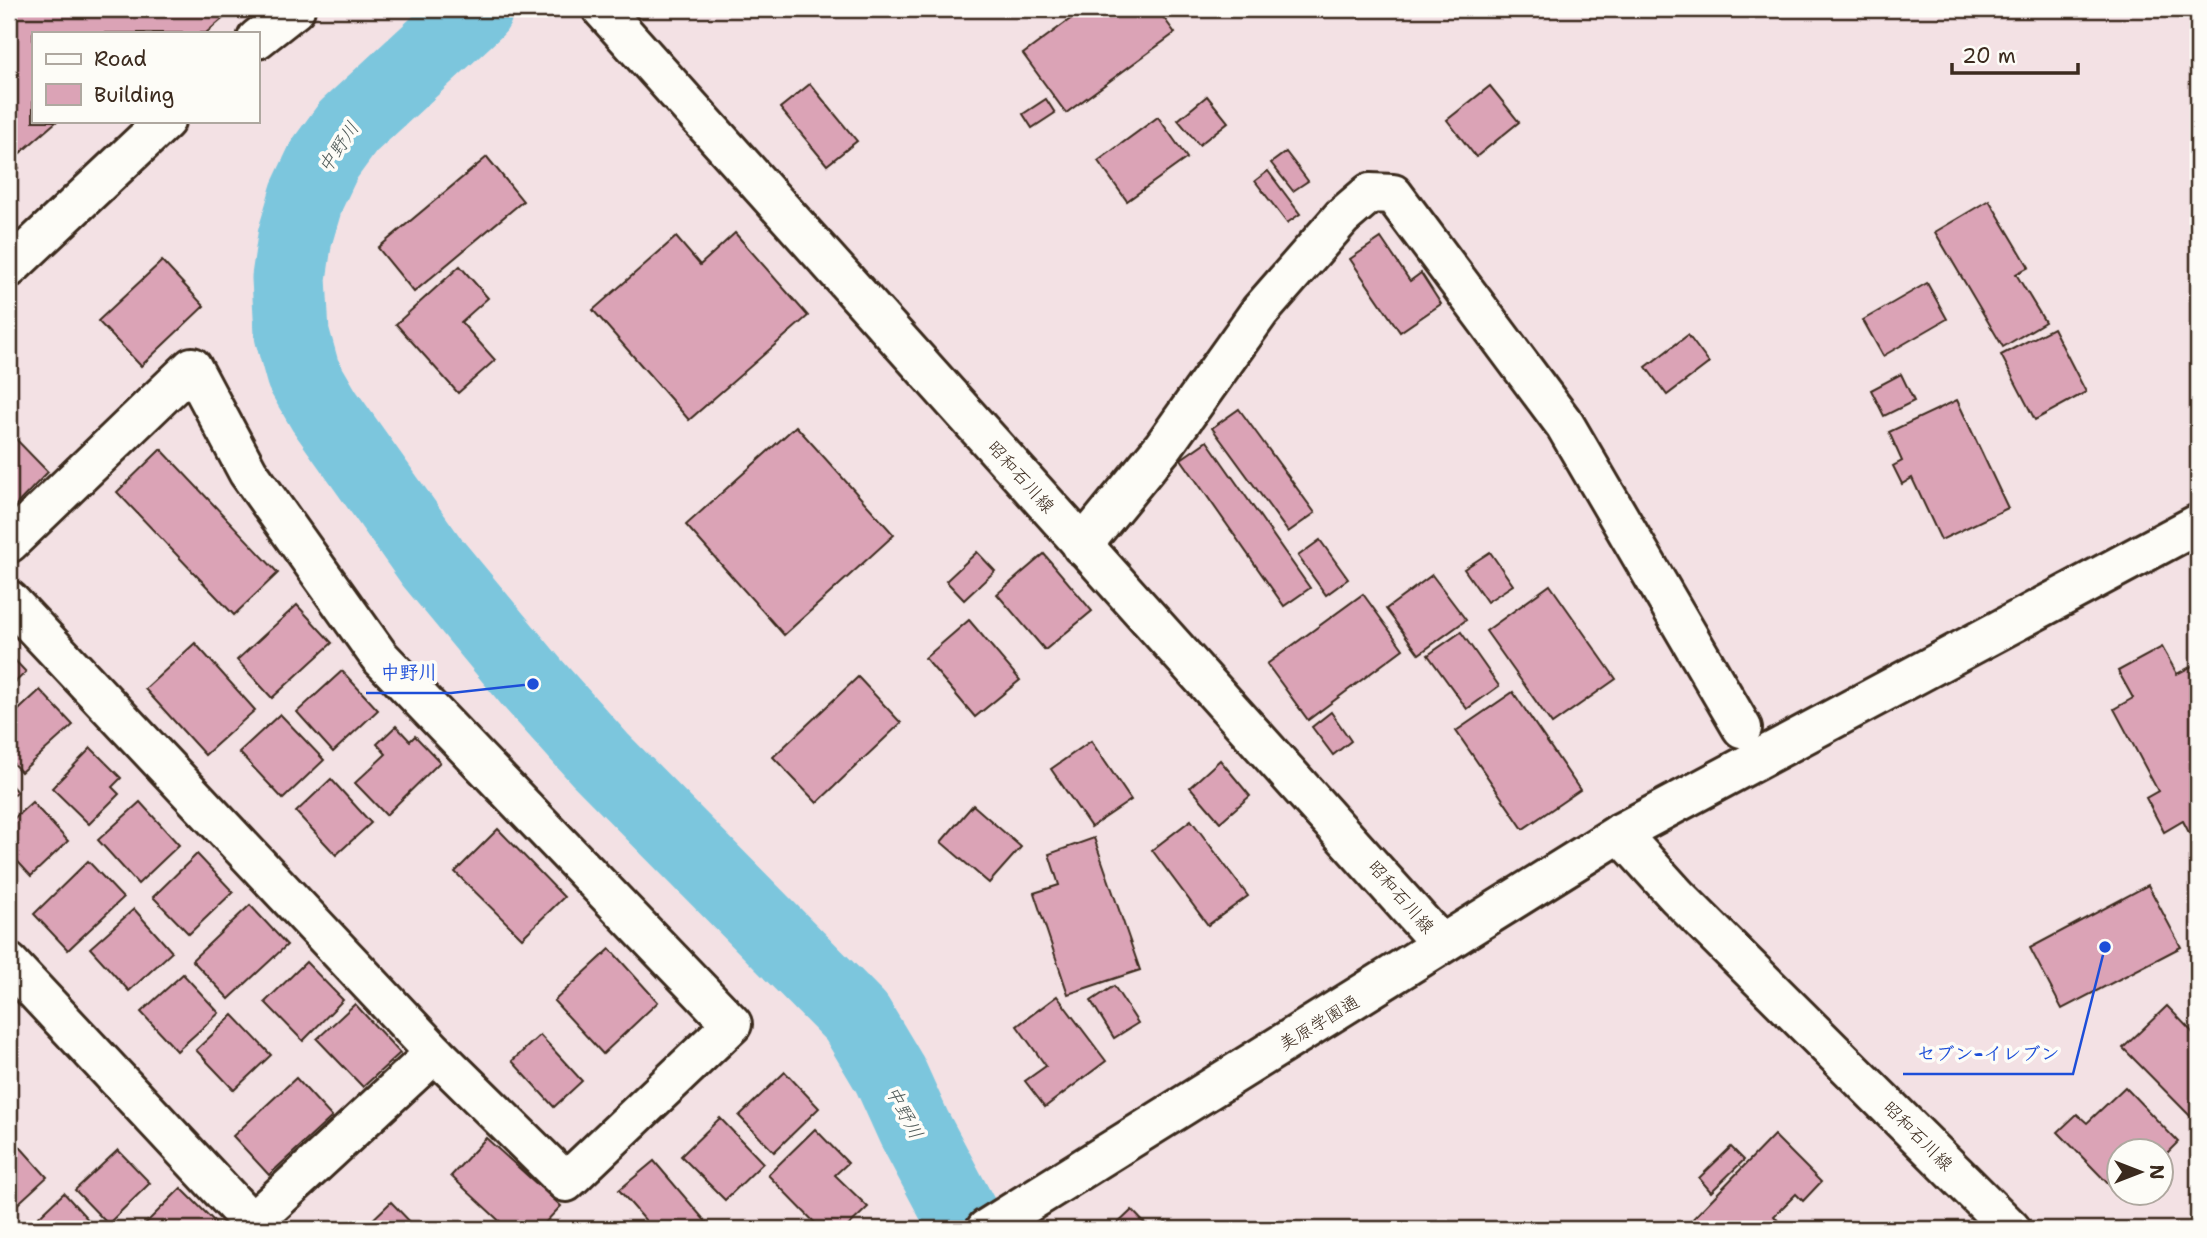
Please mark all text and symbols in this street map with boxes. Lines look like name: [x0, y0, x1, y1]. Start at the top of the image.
legend: [32, 32, 259, 122]
scale bar: [1952, 32, 2078, 76]
text: 20 m: [1962, 42, 2016, 70]
text: Road: [94, 45, 147, 73]
text: Building: [94, 81, 174, 109]
water label: 中野川: [312, 117, 365, 178]
street label: 昭和石川線: [982, 436, 1060, 518]
callout: 中野川: [366, 653, 451, 693]
text: 中野川: [380, 660, 438, 685]
street label: 昭和石川線: [1362, 855, 1440, 939]
street label: 美原学園通: [1274, 990, 1364, 1056]
callout: セブン-イレブン: [1903, 1034, 2073, 1074]
text: セブン-イレブン: [1917, 1041, 2059, 1066]
water label: 中野川: [880, 1081, 929, 1143]
street label: 昭和石川線: [1878, 1096, 1958, 1176]
north arrow: [2106, 1136, 2176, 1206]
text: N: [2144, 1164, 2169, 1180]

